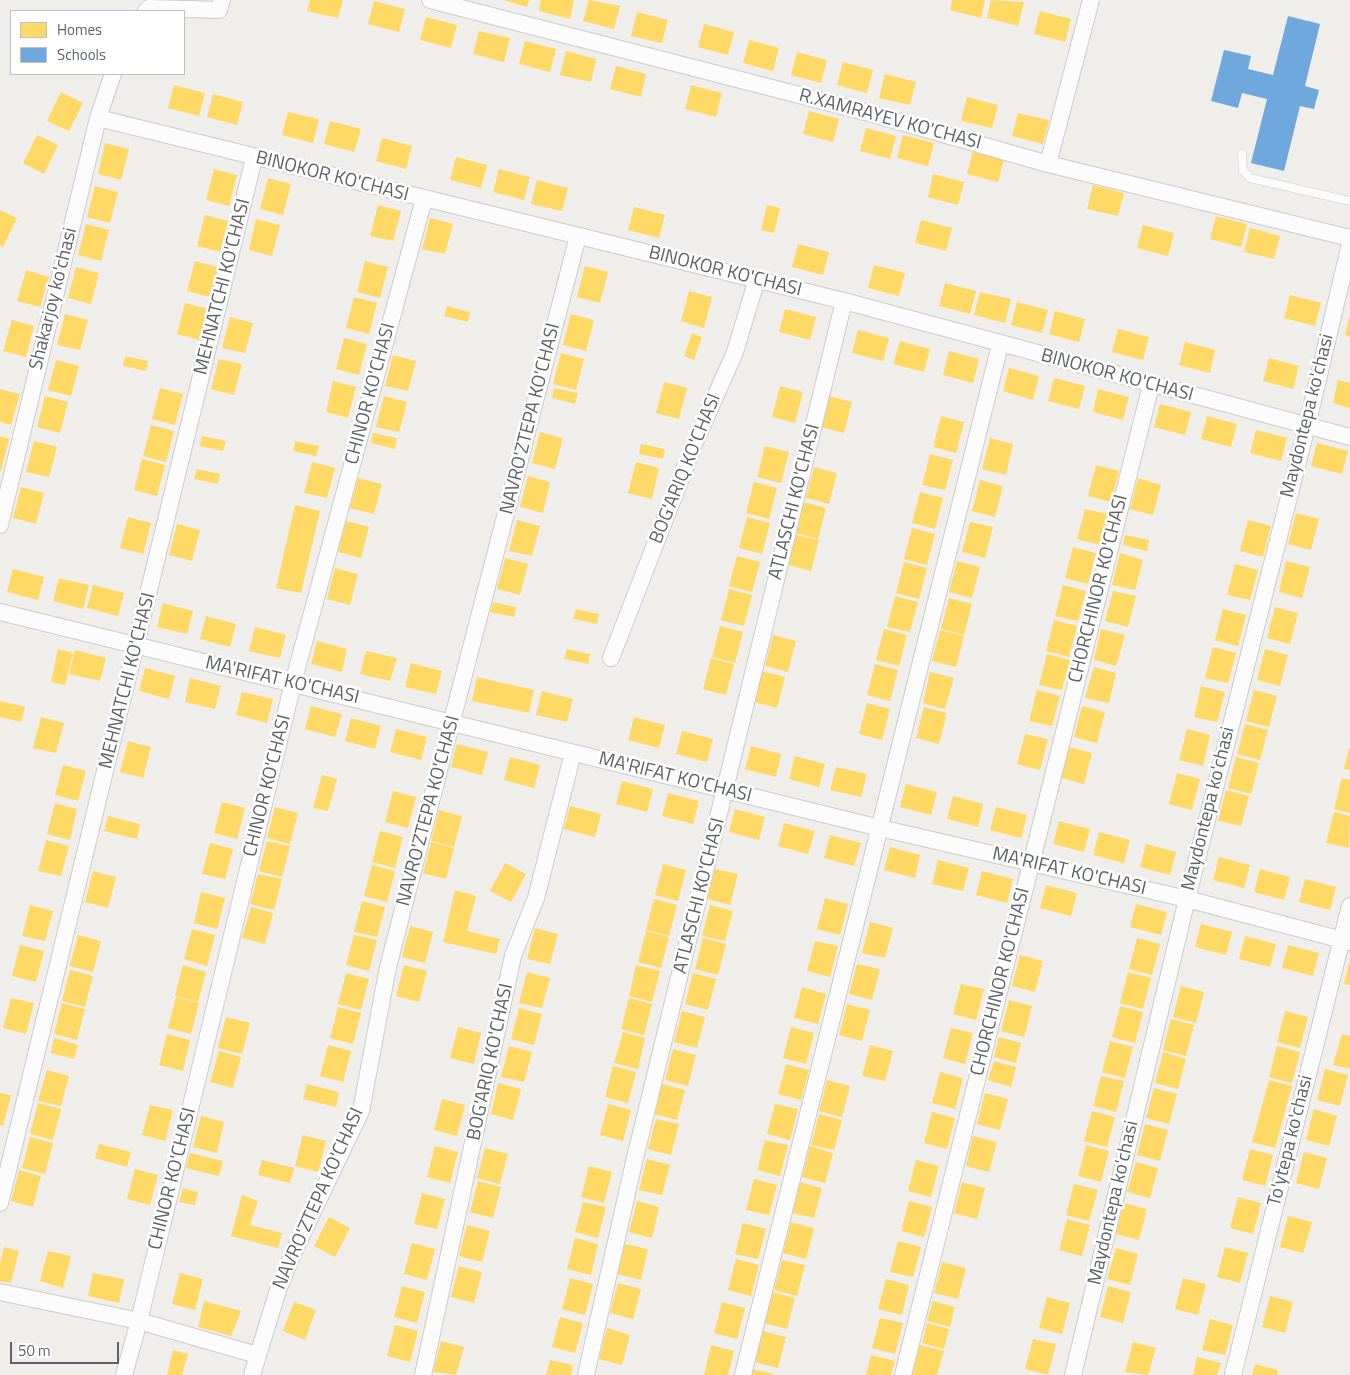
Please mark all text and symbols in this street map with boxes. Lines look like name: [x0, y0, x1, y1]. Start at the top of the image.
legend: [10, 10, 185, 75]
text: Homes: [57, 18, 102, 41]
text: Schools: [57, 43, 106, 66]
street label: R.XAMRAYEV KO'CHASI: [796, 85, 984, 155]
street label: BINOKOR KO'CHASI: [253, 147, 411, 207]
street label: MEHNATCHI KO'CHASI: [190, 197, 256, 377]
street label: Shakarjoy ko'chasi: [25, 226, 83, 372]
street label: BINOKOR KO'CHASI: [646, 242, 804, 302]
street label: CHINOR KO'CHASI: [341, 321, 401, 467]
street label: NAVRO'ZTEPA KO'CHASI: [496, 321, 566, 517]
street label: Maydontepa ko'chasi: [1277, 332, 1339, 500]
street label: BINOKOR KO'CHASI: [1038, 345, 1196, 407]
street label: BOG'ARIQ KO'CHASI: [645, 391, 727, 547]
street label: ATLASCHI KO'CHASI: [765, 422, 825, 582]
street label: CHORCHINOR KO'CHASI: [1065, 493, 1133, 685]
street label: MEHNATCHI KO'CHASI: [95, 591, 161, 771]
street label: MA'RIFAT KO'CHASI: [203, 652, 361, 710]
street label: CHINOR KO'CHASI: [239, 713, 297, 859]
street label: NAVRO'ZTEPA KO'CHASI: [393, 713, 465, 909]
street label: Maydontepa ko'chasi: [1178, 725, 1240, 893]
street label: MA'RIFAT KO'CHASI: [596, 748, 754, 808]
street label: ATLASCHI KO'CHASI: [670, 816, 730, 976]
street label: MA'RIFAT KO'CHASI: [990, 843, 1148, 901]
street label: CHORCHINOR KO'CHASI: [967, 886, 1035, 1078]
street label: BOG'ARIQ KO'CHASI: [463, 981, 519, 1143]
street label: To'ytepa ko'chasi: [1264, 1073, 1318, 1209]
street label: NAVRO'ZTEPA KO'CHASI: [269, 1105, 369, 1293]
street label: CHINOR KO'CHASI: [144, 1106, 202, 1252]
street label: Maydontepa ko'chasi: [1084, 1119, 1144, 1287]
scale bar: [12, 1332, 121, 1364]
text: 50 m: [18, 1339, 51, 1362]

